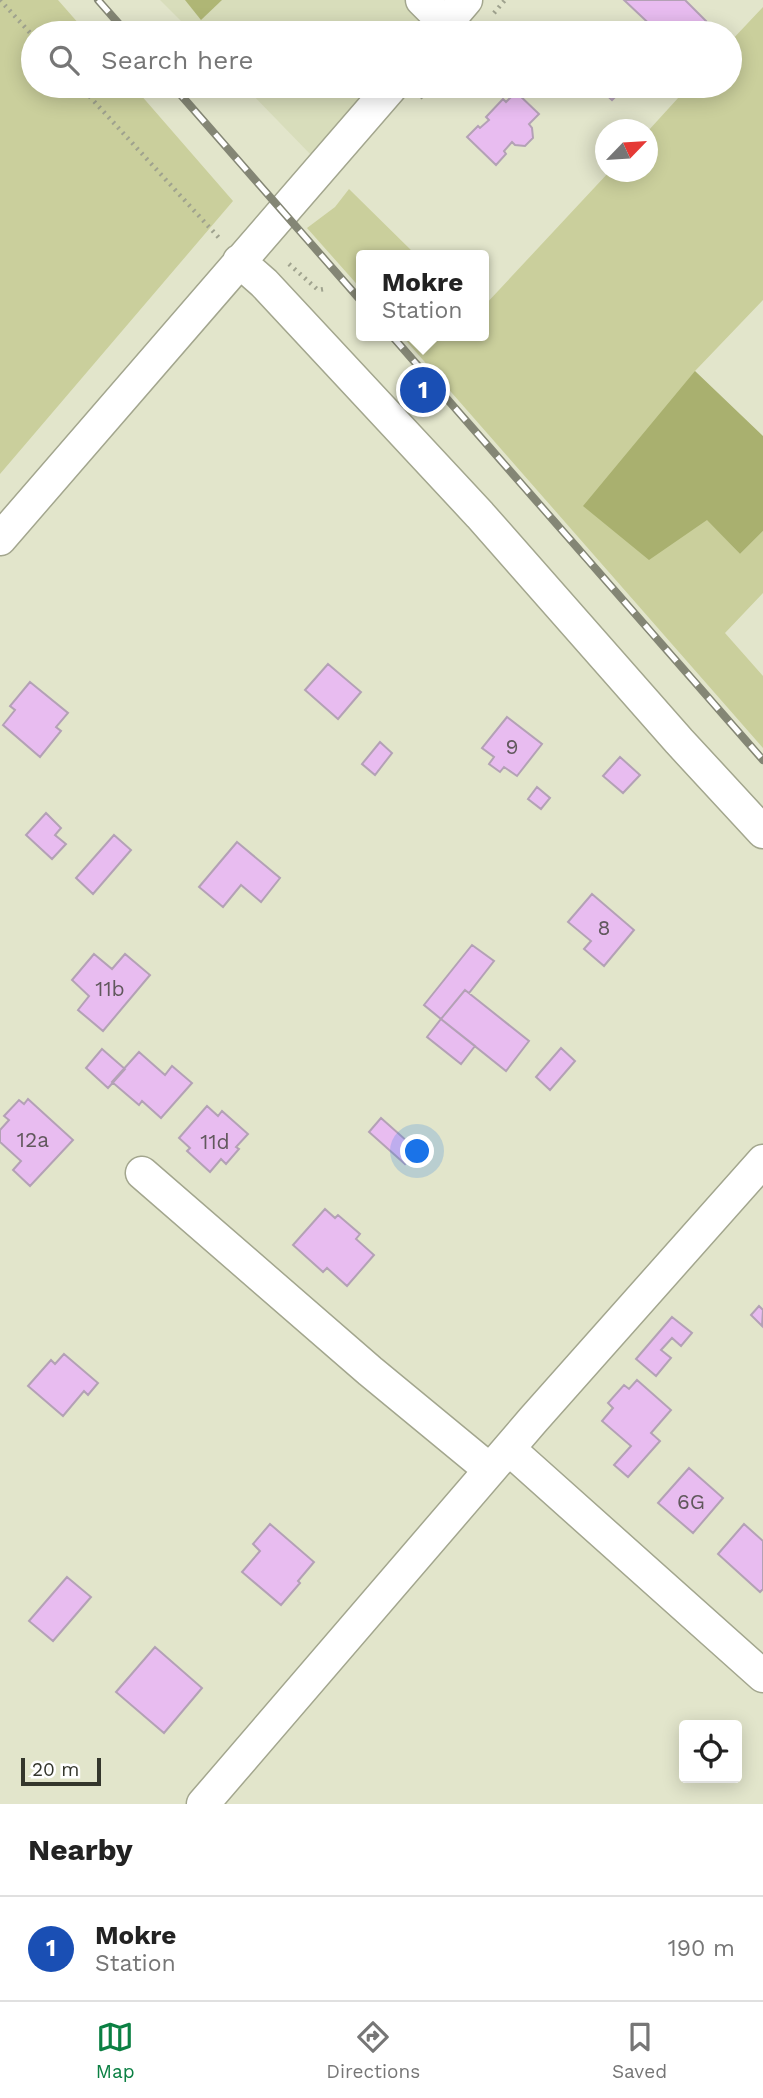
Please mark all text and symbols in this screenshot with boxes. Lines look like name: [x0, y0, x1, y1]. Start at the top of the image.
search box: [21, 21, 742, 98]
icon: search: [45, 41, 83, 79]
text: Search here: [101, 45, 253, 75]
north arrow: [595, 119, 658, 182]
popup: [356, 250, 489, 341]
text: Mokre: [382, 267, 463, 297]
text: Station: [382, 297, 463, 324]
pin: 1: [400, 364, 446, 416]
house number: 9: [506, 734, 518, 759]
house number: 8: [598, 915, 610, 940]
house number: 11b: [95, 976, 125, 1001]
house number: 12a: [17, 1127, 49, 1152]
house number: 11d: [200, 1129, 230, 1154]
your location: [400, 1134, 434, 1168]
house number: 6G: [677, 1489, 705, 1514]
map controls: [679, 1720, 742, 1783]
button: locate: [679, 1720, 742, 1783]
scale bar: [21, 1755, 102, 1787]
text: 20 m: [32, 1758, 79, 1781]
text: Nearby: [28, 1832, 133, 1867]
text: Mokre: [95, 1920, 176, 1950]
text: 1: [46, 1935, 56, 1962]
text: 190 m: [668, 1935, 735, 1962]
text: Station: [95, 1950, 176, 1977]
tab: Map: [96, 2018, 135, 2083]
tab: Directions: [326, 2018, 420, 2083]
tab: Saved: [612, 2018, 667, 2083]

